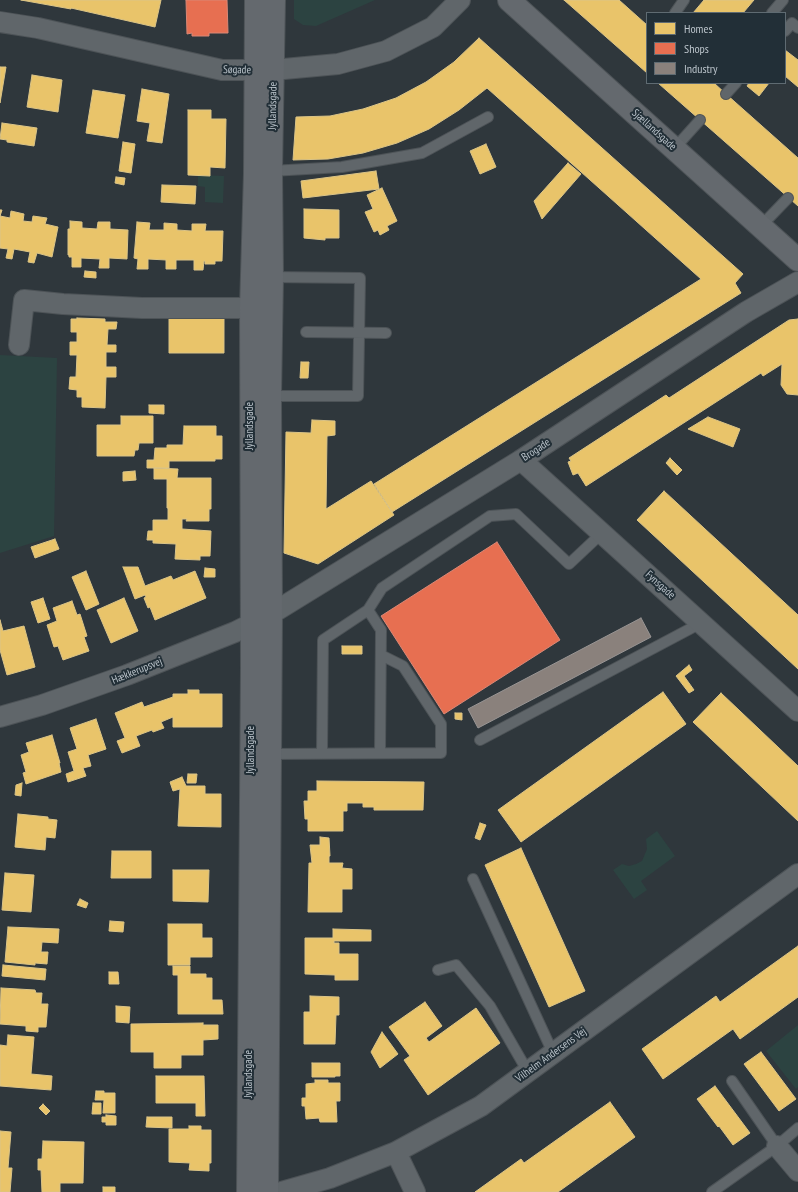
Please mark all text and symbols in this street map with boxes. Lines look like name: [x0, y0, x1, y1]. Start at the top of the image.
legend: [646, 12, 786, 84]
text: Homes: [684, 21, 712, 36]
text: Shops: [684, 41, 709, 56]
text: Industry: [684, 61, 718, 76]
street label: Søgade: [223, 63, 251, 77]
street label: Jyllandsgade: [266, 82, 280, 130]
street label: Sjællandsgade: [629, 107, 679, 153]
street label: Jyllandsgade: [243, 402, 257, 450]
street label: Brogade: [519, 436, 553, 464]
street label: Fynsgade: [642, 568, 678, 602]
street label: Hækkerupsvej: [110, 655, 164, 687]
street label: Jyllandsgade: [244, 726, 258, 774]
street label: Vilhelm Andersens Vej: [513, 1025, 589, 1085]
street label: Jyllandsgade: [242, 1050, 256, 1098]

